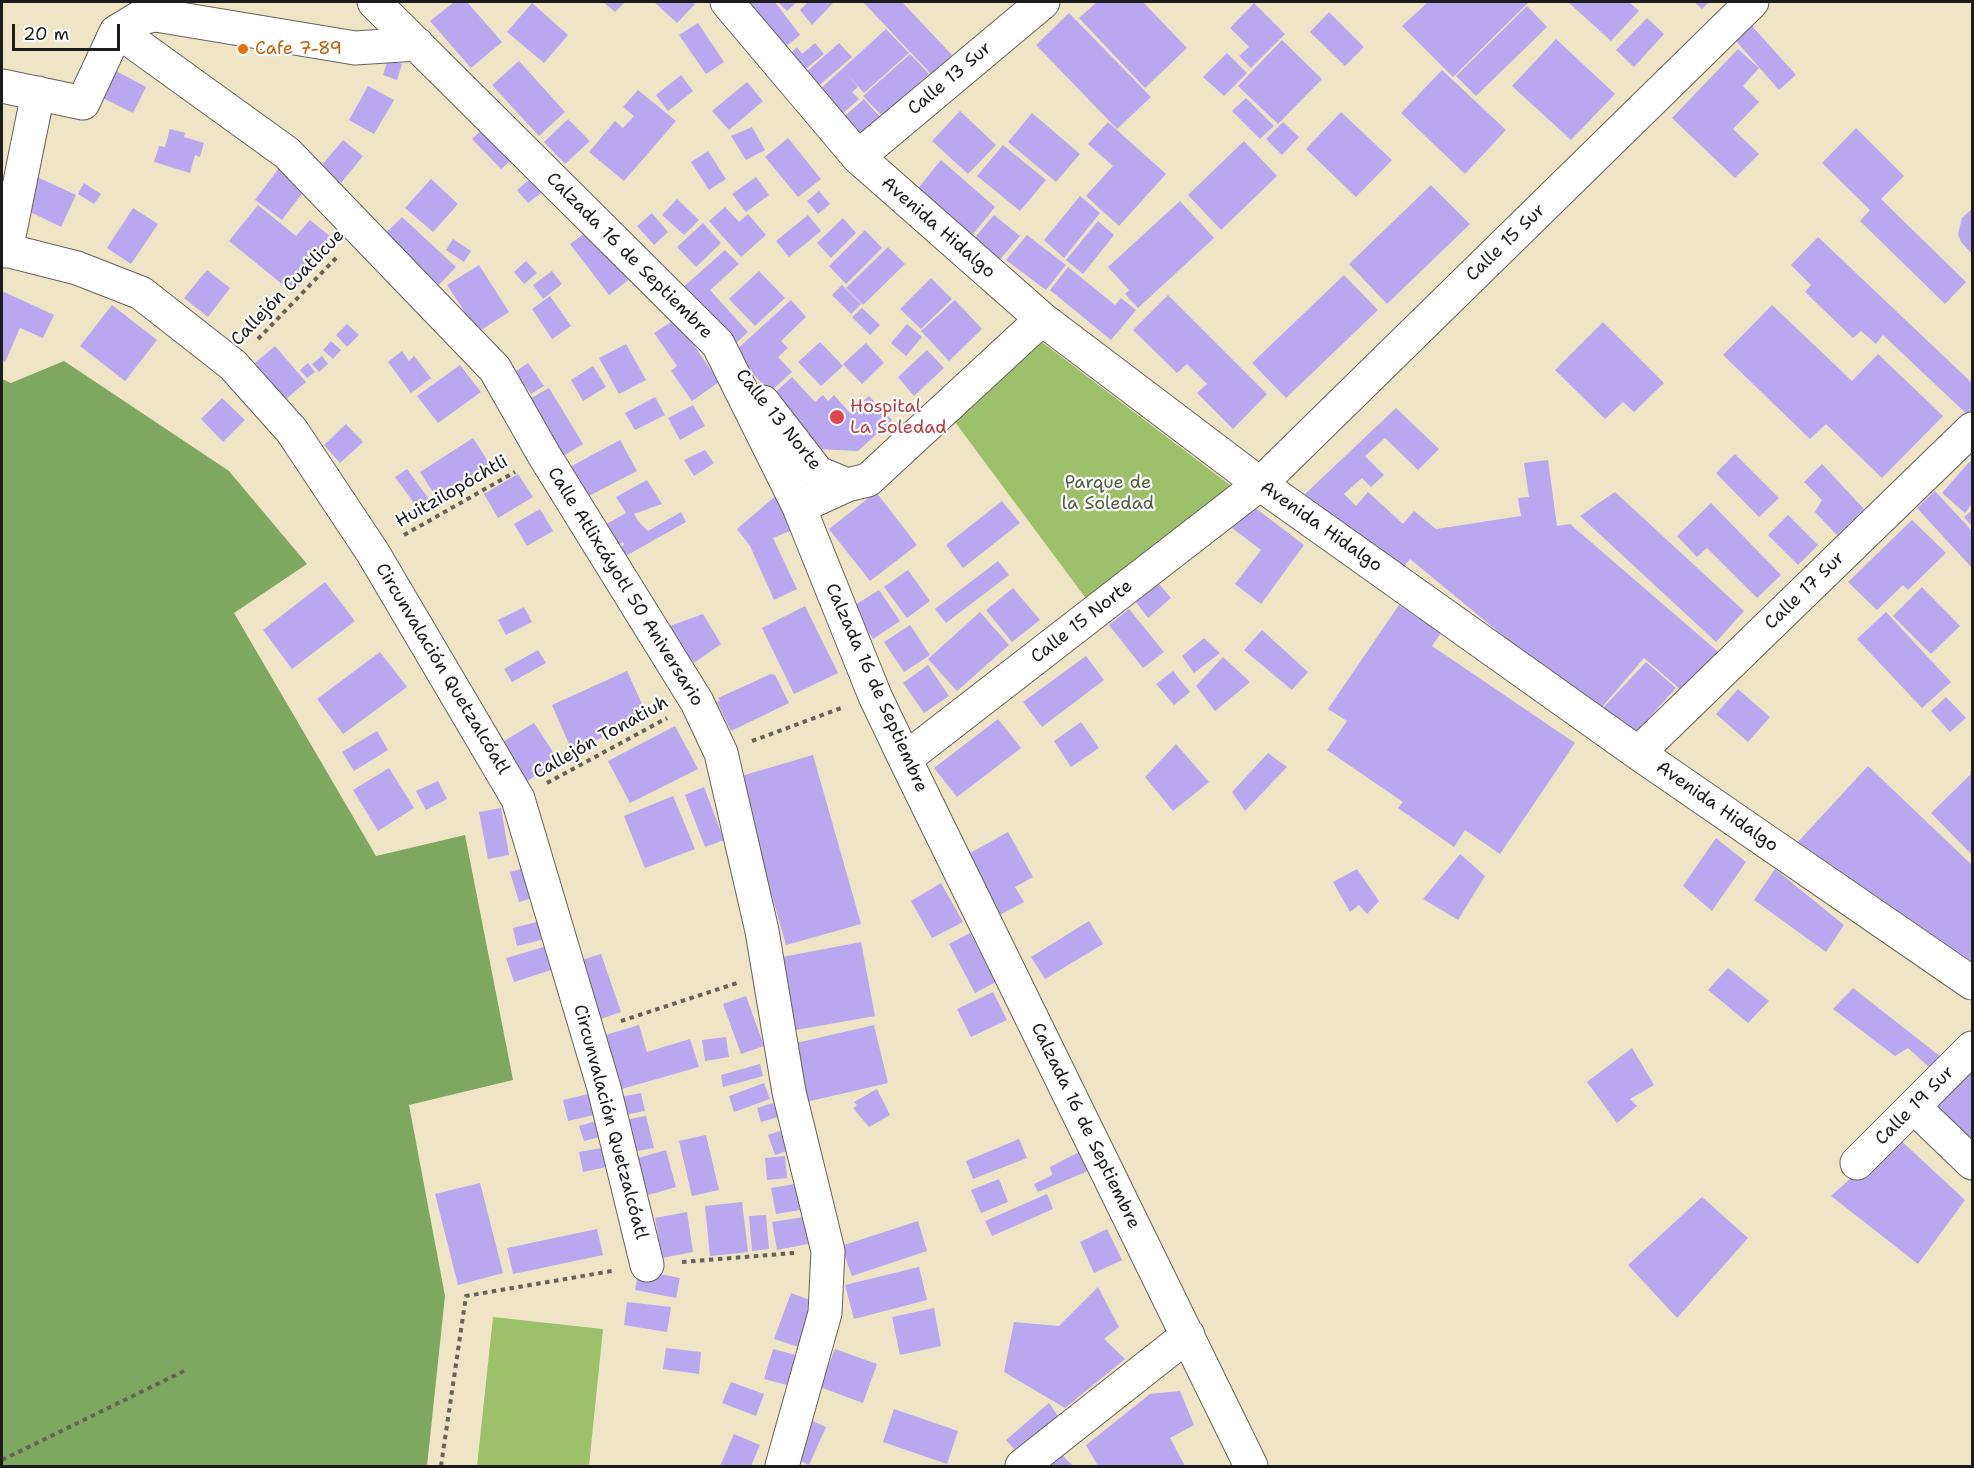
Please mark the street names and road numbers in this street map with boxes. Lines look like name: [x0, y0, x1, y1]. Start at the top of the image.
street label: Calle 13 Sur: [904, 38, 996, 120]
street label: Calzada 16 de Septiembre: [541, 168, 717, 344]
street label: Avenida Hidalgo: [877, 173, 999, 283]
street label: Calle 15 Sur: [1462, 200, 1550, 286]
street label: Callejón Cuatlicue: [227, 225, 349, 351]
street label: Calle 13 Norte: [731, 365, 825, 475]
street label: Huitzilopóchtli: [392, 451, 512, 533]
street label: Calle Atlixcáyotl 50 Aniversario: [542, 464, 708, 710]
street label: Avenida Hidalgo: [1256, 477, 1386, 577]
street label: Calle 17 Sur: [1761, 548, 1849, 634]
street label: Circunvalación Quetzalcóatl: [370, 560, 514, 778]
street label: Calle 15 Norte: [1027, 576, 1137, 668]
street label: Calzada 16 de Septiembre: [820, 580, 932, 796]
street label: Callejón Tonatiuh: [530, 692, 672, 784]
street label: Avenida Hidalgo: [1652, 757, 1782, 857]
street label: Circunvalación Quetzalcóatl: [568, 1002, 652, 1242]
street label: Calzada 16 de Septiembre: [1026, 1019, 1144, 1233]
street label: Calle 19 Sur: [1871, 1062, 1959, 1150]

